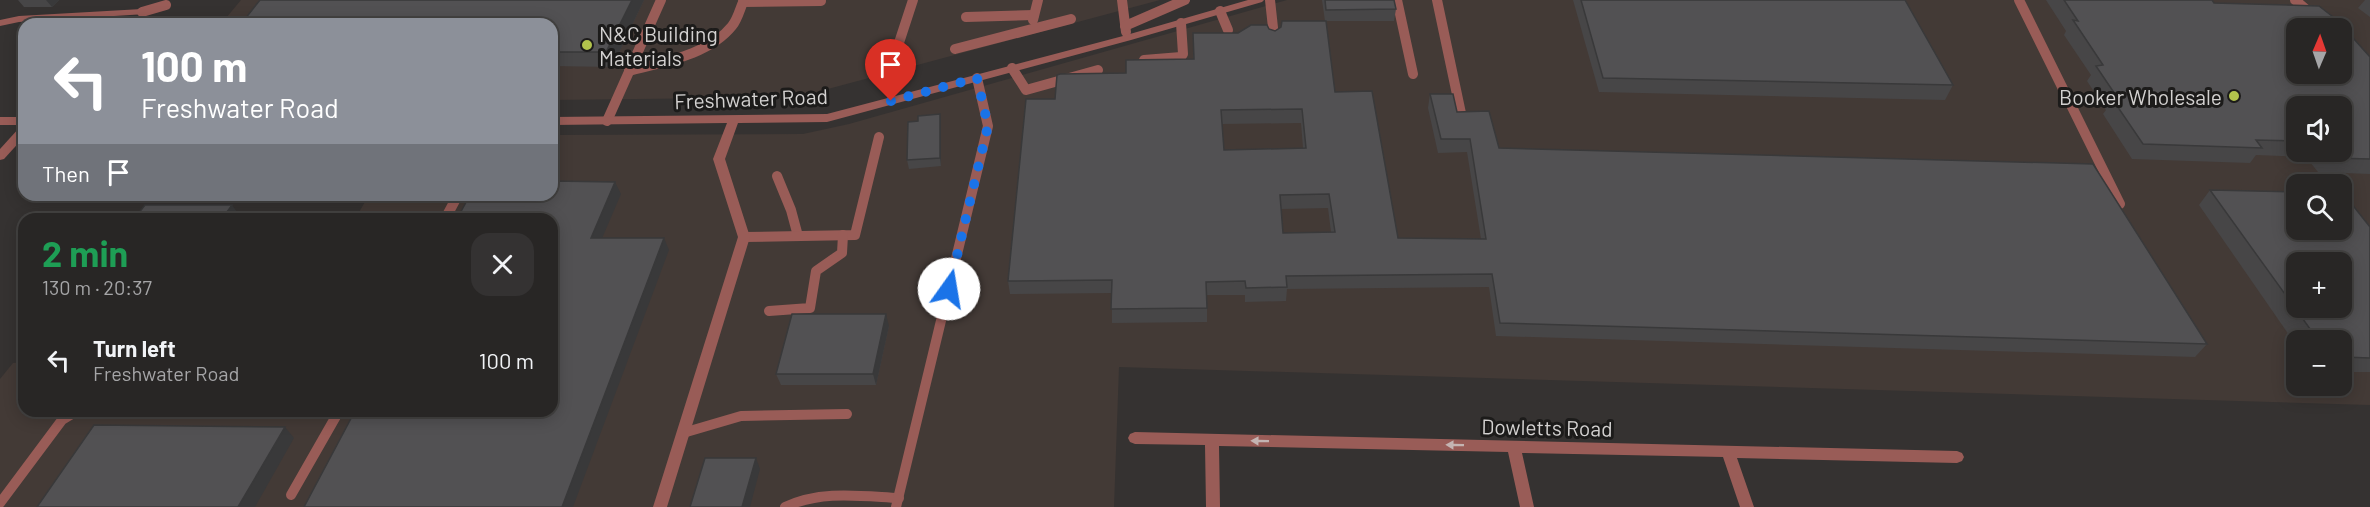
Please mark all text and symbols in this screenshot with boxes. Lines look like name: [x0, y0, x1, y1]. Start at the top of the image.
north arrow: [2286, 18, 2352, 84]
map controls: [2286, 18, 2352, 396]
place label: N&C Building Materials: [599, 21, 718, 70]
marker: N&C Building Materials: [580, 38, 594, 52]
pin: [865, 39, 916, 101]
text: 100 m: [141, 40, 247, 90]
icon: left: [42, 42, 120, 120]
icon: arrive: [874, 48, 907, 81]
street label: Freshwater Road: [674, 83, 828, 113]
place label: Booker Wholesale: [2059, 84, 2222, 109]
marker: Booker Wholesale: [2227, 89, 2241, 103]
text: Freshwater Road: [141, 91, 339, 123]
button: sound: [2286, 96, 2352, 162]
icon: arrive: [102, 156, 135, 189]
text: Then: [42, 160, 90, 186]
button: search: [2286, 174, 2352, 240]
text: 2 min: [42, 231, 128, 274]
button: close: [471, 233, 534, 296]
button: +: [2286, 252, 2352, 318]
position arrow: [917, 257, 981, 321]
text: 130 m · 20:37: [42, 275, 152, 299]
button: −: [2286, 330, 2352, 396]
text: Turn left: [93, 335, 176, 361]
icon: left: [42, 344, 75, 377]
text: 100 m: [479, 347, 534, 373]
text: Freshwater Road: [93, 361, 239, 385]
street label: Dowletts Road: [1481, 413, 1613, 441]
one-way arrow: [1251, 436, 1270, 446]
one-way arrow: [1446, 441, 1465, 450]

